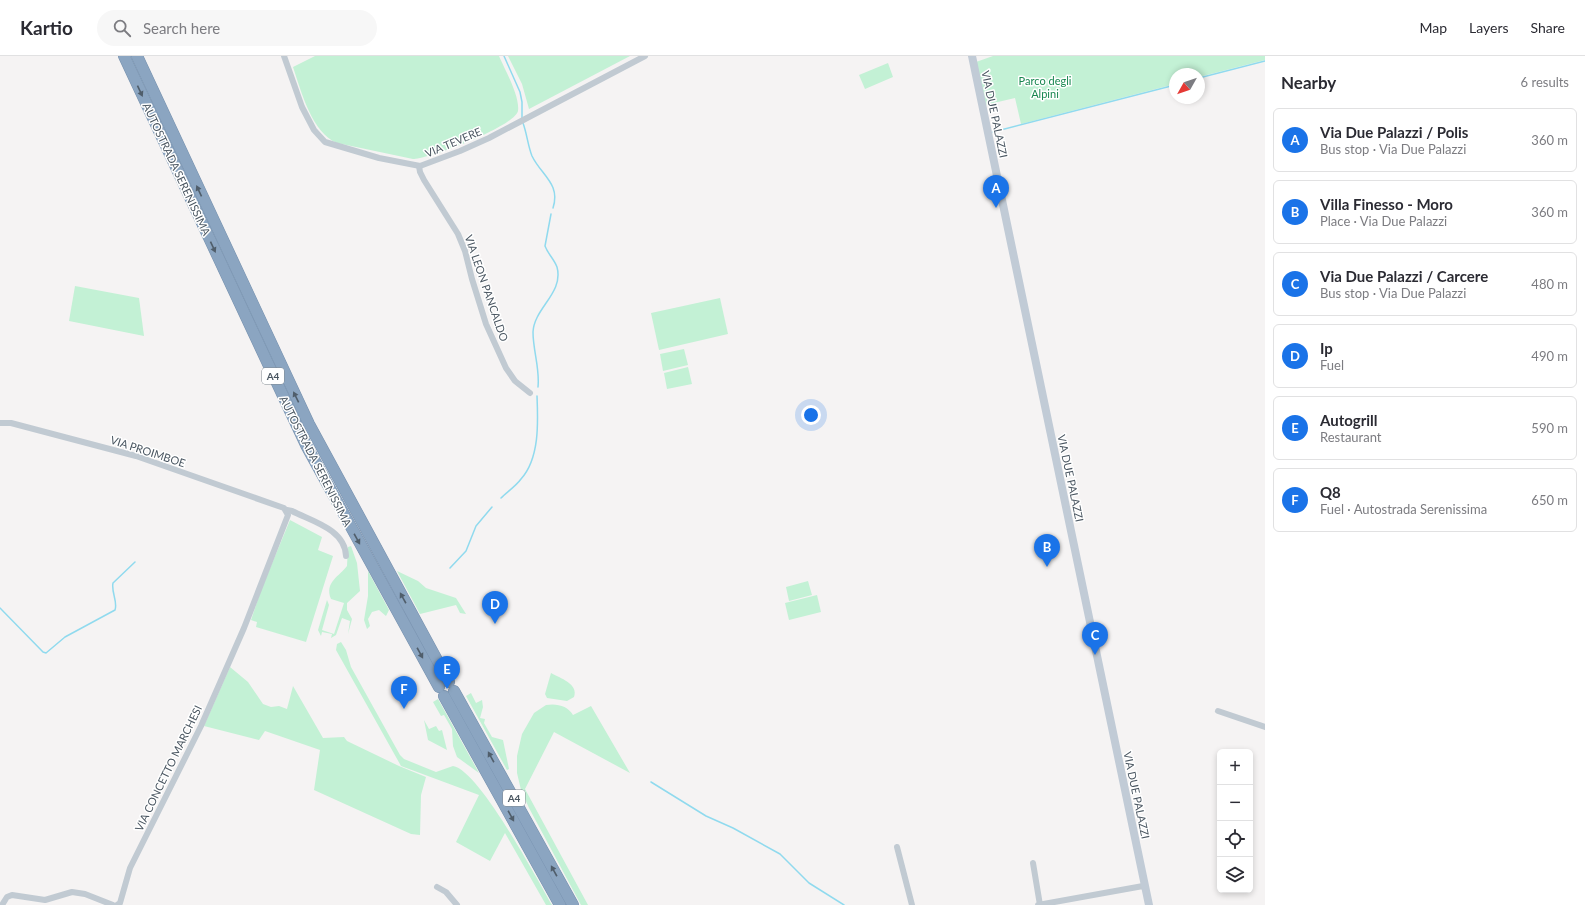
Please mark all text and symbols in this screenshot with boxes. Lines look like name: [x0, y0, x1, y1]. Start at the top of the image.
search box: [97, 10, 377, 46]
text: Kartio: [20, 16, 73, 39]
icon: search: [111, 17, 133, 39]
text: Search here: [143, 19, 220, 37]
text: Map: [1419, 19, 1447, 36]
text: Layers: [1469, 19, 1509, 36]
text: Share: [1531, 19, 1565, 36]
north arrow: [1169, 68, 1205, 104]
street label: VIA DUE PALAZZI: [979, 69, 1011, 159]
text: Nearby: [1281, 72, 1336, 93]
park label: Parco degli Alpini: [1019, 74, 1072, 100]
text: 6 results: [1521, 74, 1569, 90]
one-way arrow: [137, 86, 143, 97]
street label: AUTOSTRADA SERENISSIMA: [140, 101, 214, 238]
text: Via Due Palazzi / Polis: [1320, 123, 1468, 141]
street label: VIA TEVERE: [423, 124, 483, 160]
text: A: [1290, 132, 1300, 148]
text: 360 m: [1531, 132, 1568, 148]
text: Bus stop · Via Due Palazzi: [1320, 141, 1466, 157]
pin: A: [983, 175, 1009, 208]
one-way arrow: [196, 185, 202, 196]
text: Villa Finesso - Moro: [1320, 195, 1453, 213]
text: B: [1291, 204, 1299, 220]
text: 360 m: [1531, 204, 1568, 220]
text: Place · Via Due Palazzi: [1320, 213, 1447, 229]
street label: VIA LEON PANCALDO: [463, 233, 511, 343]
one-way arrow: [210, 242, 216, 253]
text: Via Due Palazzi / Carcere: [1320, 267, 1488, 285]
text: C: [1291, 276, 1299, 292]
text: 480 m: [1531, 276, 1568, 292]
text: Bus stop · Via Due Palazzi: [1320, 285, 1466, 301]
text: Ip: [1320, 339, 1333, 357]
text: D: [1290, 348, 1300, 364]
text: 490 m: [1531, 348, 1568, 364]
text: Fuel: [1320, 357, 1344, 373]
road number: A4: [262, 368, 284, 384]
one-way arrow: [293, 392, 299, 403]
street label: AUTOSTRADA SERENISSIMA: [277, 394, 355, 529]
your location: [801, 405, 821, 425]
text: Autogrill: [1320, 411, 1378, 429]
text: E: [1291, 420, 1299, 436]
text: 590 m: [1531, 420, 1568, 436]
text: Restaurant: [1320, 429, 1382, 445]
street label: VIA PROIMBOE: [109, 433, 187, 469]
street label: VIA DUE PALAZZI: [1055, 433, 1087, 523]
text: Q8: [1320, 483, 1341, 501]
text: F: [1291, 492, 1299, 508]
text: 650 m: [1531, 492, 1568, 508]
text: Fuel · Autostrada Serenissima: [1320, 501, 1487, 517]
one-way arrow: [354, 534, 361, 545]
pin: B: [1034, 534, 1060, 567]
pin: D: [482, 591, 508, 624]
one-way arrow: [400, 593, 407, 604]
pin: C: [1082, 622, 1108, 655]
one-way arrow: [417, 647, 424, 659]
pin: E: [434, 656, 460, 689]
pin: F: [391, 676, 417, 709]
street label: VIA CONCETTO MARCHESI: [132, 703, 204, 833]
map controls: [1217, 749, 1253, 893]
button: +: [1217, 749, 1253, 785]
street label: VIA DUE PALAZZI: [1121, 750, 1153, 840]
one-way arrow: [488, 751, 495, 763]
button: −: [1217, 785, 1253, 821]
road number: A4: [503, 790, 525, 806]
one-way arrow: [508, 810, 514, 822]
button: locate: [1217, 821, 1253, 857]
button: layers: [1217, 857, 1253, 893]
one-way arrow: [551, 865, 558, 877]

